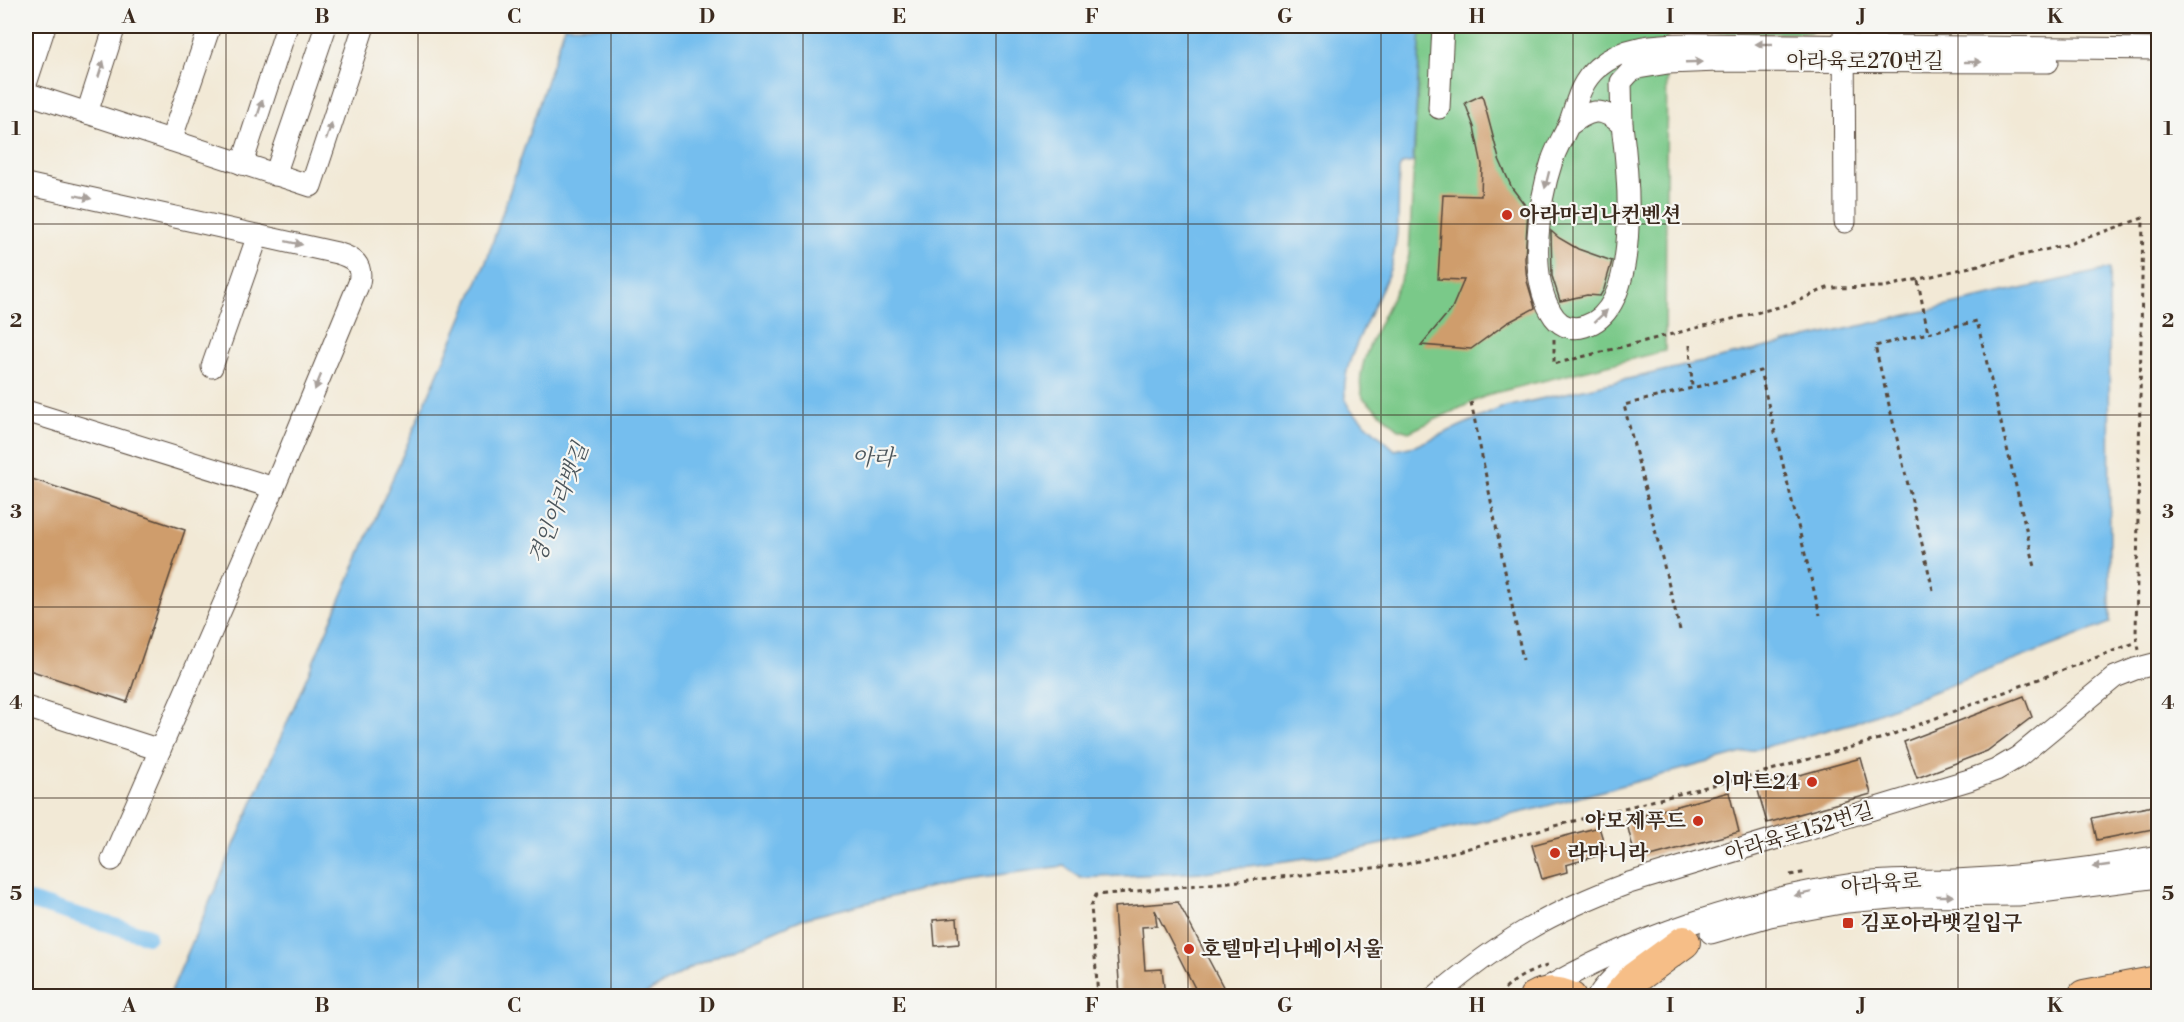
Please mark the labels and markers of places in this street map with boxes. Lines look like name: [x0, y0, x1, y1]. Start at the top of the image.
place label: 아라마리나컨벤션: [1519, 203, 1681, 229]
marker: 아라마리나컨벤션: [1500, 208, 1514, 222]
place label: 이마트24: [1712, 770, 1800, 796]
marker: 이마트24: [1805, 775, 1819, 789]
place label: 아모제푸드: [1585, 809, 1686, 835]
marker: 아모제푸드: [1691, 814, 1705, 828]
place label: 라마니라: [1567, 841, 1649, 867]
marker: 라마니라: [1548, 846, 1562, 860]
place label: 김포아라뱃길입구: [1860, 911, 2022, 937]
marker: 김포아라뱃길입구: [1841, 916, 1855, 930]
place label: 호텔마리나베이서울: [1201, 937, 1384, 963]
marker: 호텔마리나베이서울: [1182, 942, 1196, 956]

